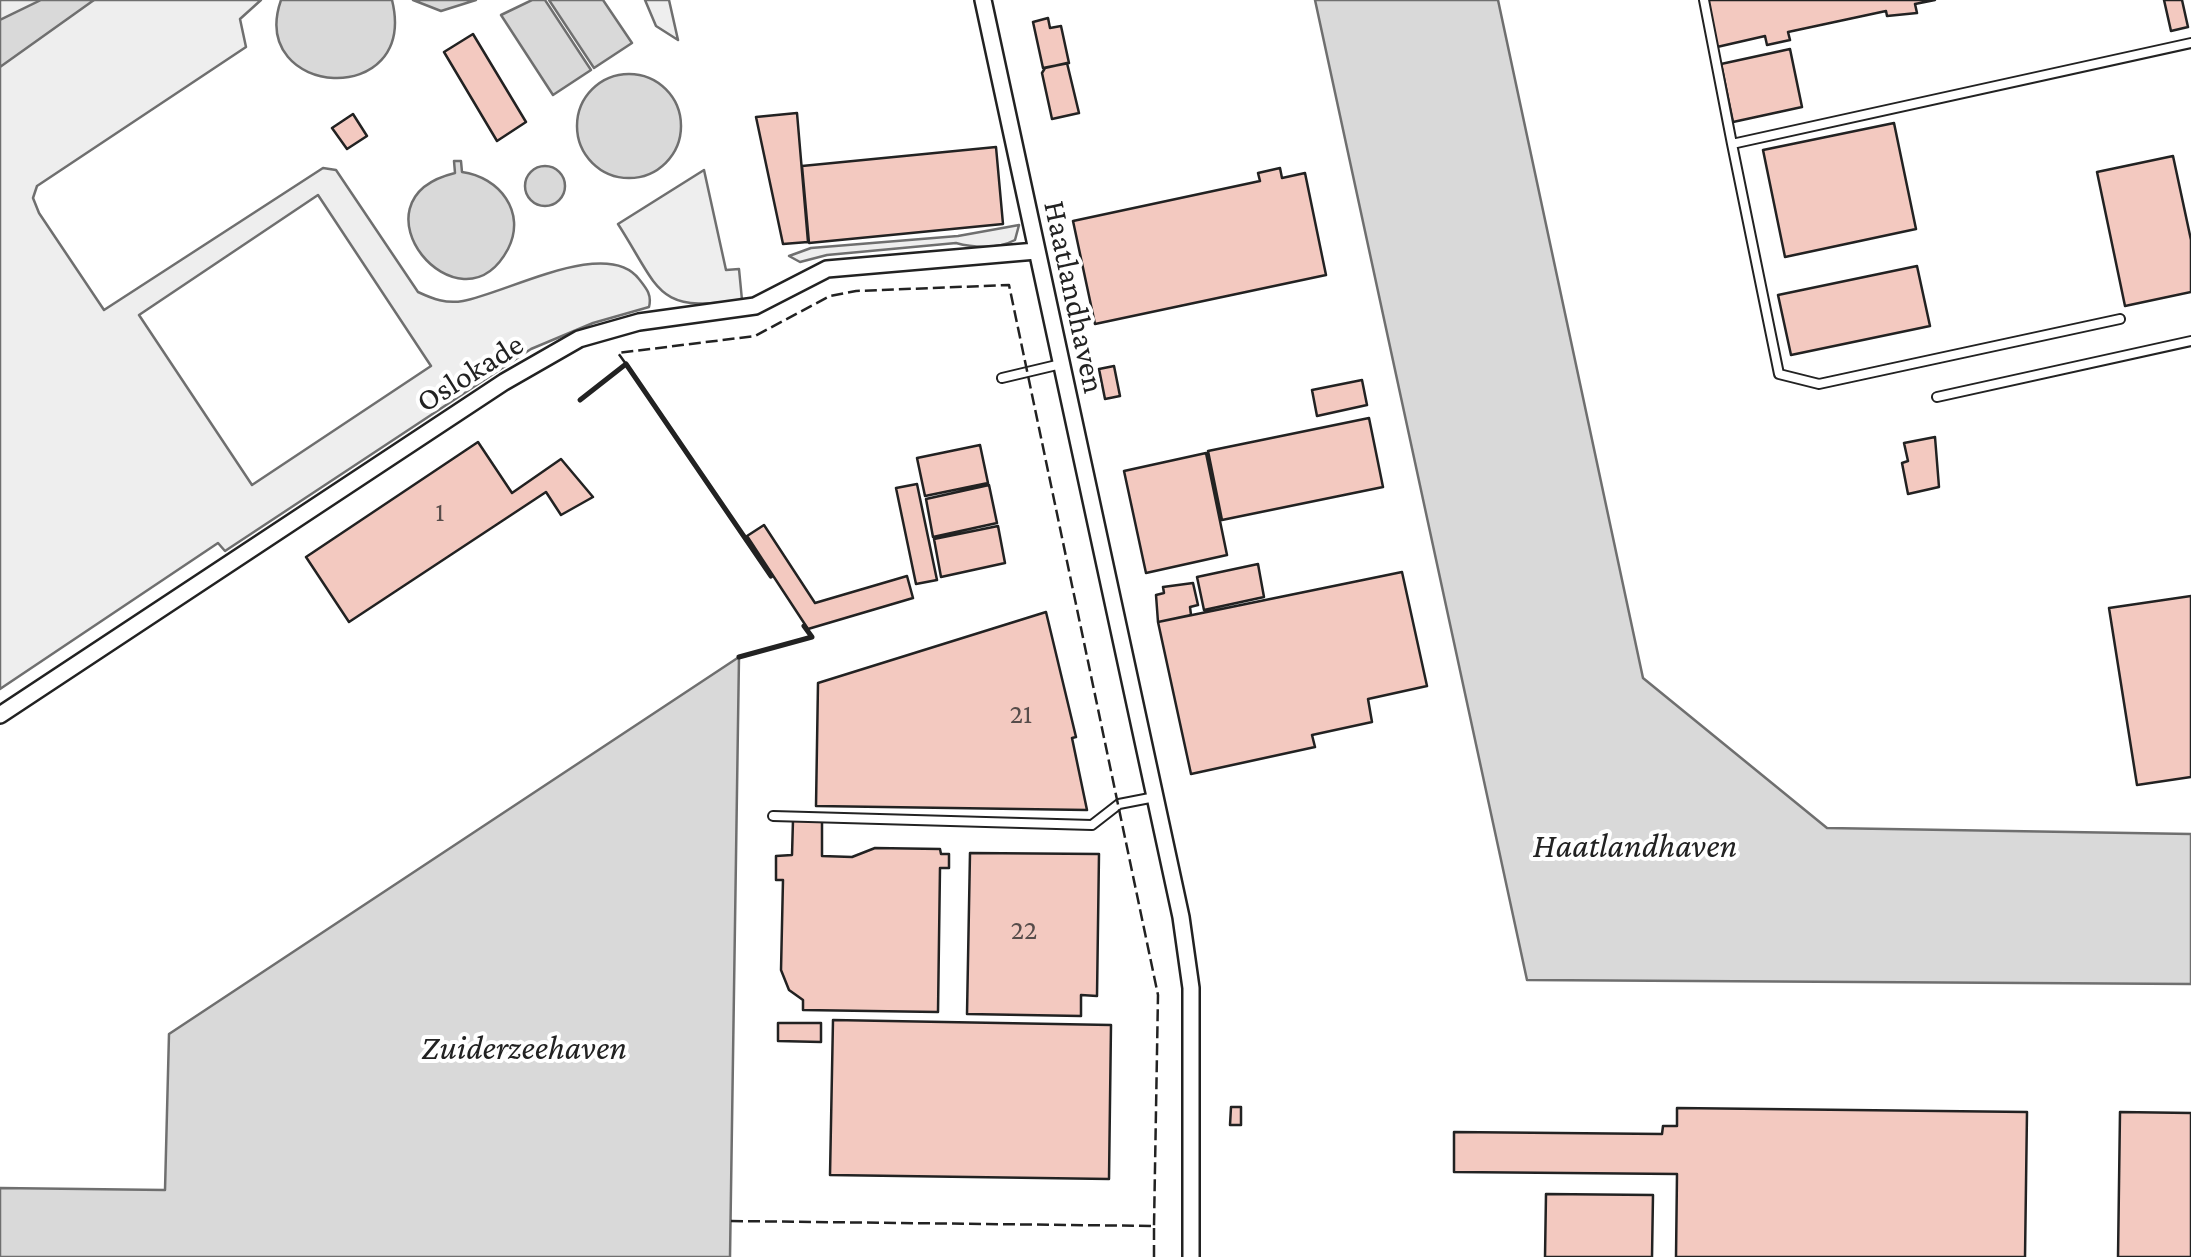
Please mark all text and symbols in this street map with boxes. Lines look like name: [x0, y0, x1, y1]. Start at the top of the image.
street label: Haatlandhaven: [1035, 197, 1113, 397]
street label: Oslokade: [409, 325, 531, 421]
house number: 1: [435, 495, 445, 529]
house number: 21: [1010, 697, 1032, 731]
water label: Haatlandhaven: [1533, 825, 1737, 867]
house number: 22: [1011, 913, 1037, 947]
water label: Zuiderzeehaven: [421, 1027, 627, 1069]

